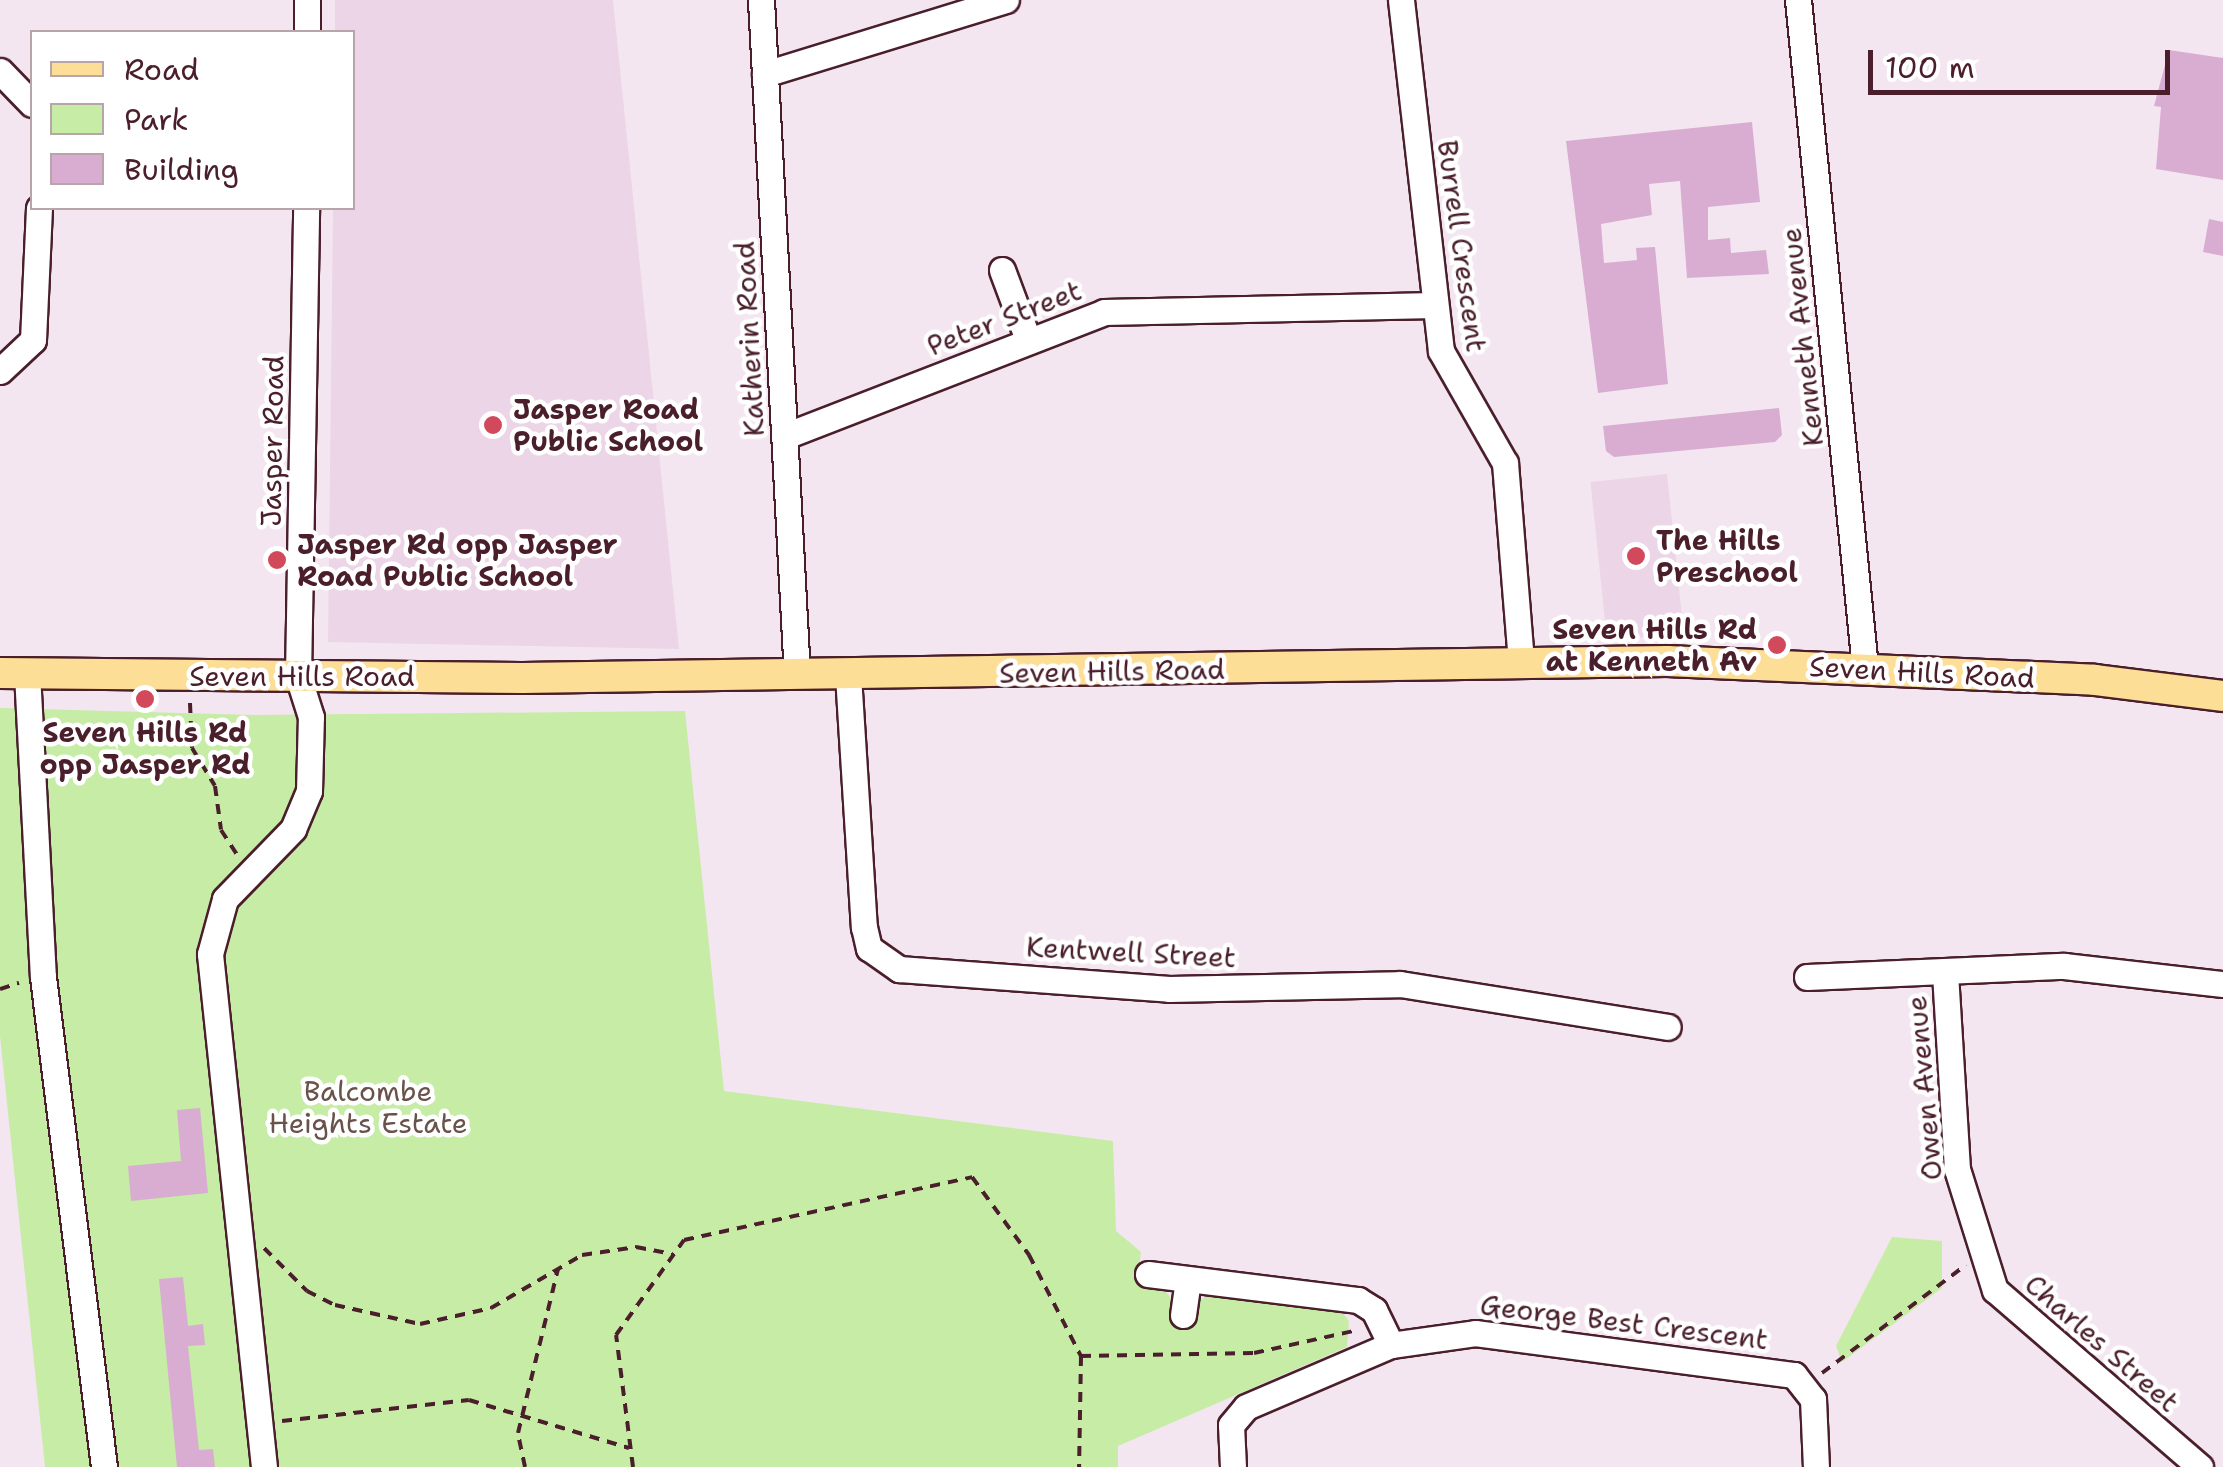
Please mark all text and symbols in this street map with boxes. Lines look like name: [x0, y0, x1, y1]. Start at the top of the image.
legend: [30, 30, 355, 210]
scale bar: [1873, 30, 2176, 92]
text: 100 m: [1885, 47, 1975, 88]
text: Road: [124, 49, 199, 90]
text: Park: [124, 99, 188, 140]
street label: Burrell Crescent: [1431, 138, 1493, 354]
text: Building: [124, 149, 239, 190]
street label: Kenneth Avenue: [1774, 226, 1830, 448]
street label: Katherin Road: [727, 241, 771, 437]
street label: Peter Street: [922, 273, 1086, 363]
street label: Jasper Road: [254, 355, 290, 527]
place label: Jasper Road Public School: [513, 392, 703, 458]
marker: Jasper Road Public School: [482, 414, 504, 436]
place label: The Hills Preschool: [1656, 523, 1798, 589]
place label: Jasper Rd opp Jasper Road Public School: [297, 527, 618, 593]
marker: The Hills Preschool: [1625, 545, 1647, 567]
marker: Jasper Rd opp Jasper Road Public School: [266, 549, 288, 571]
place label: Seven Hills Rd at Kenneth Av: [1546, 612, 1757, 678]
marker: Seven Hills Rd at Kenneth Av: [1766, 634, 1788, 656]
street label: Seven Hills Road: [1808, 649, 2036, 695]
street label: Seven Hills Road: [999, 652, 1225, 690]
street label: Seven Hills Road: [189, 659, 415, 693]
marker: Seven Hills Rd opp Jasper Rd: [134, 688, 156, 710]
place label: Seven Hills Rd opp Jasper Rd: [39, 715, 251, 781]
street label: Kentwell Street: [1025, 930, 1237, 974]
street label: Owen Avenue: [1899, 994, 1949, 1182]
park label: Balcombe Heights Estate: [268, 1074, 468, 1140]
street label: Charles Street: [2018, 1267, 2186, 1419]
street label: George Best Crescent: [1478, 1288, 1770, 1356]

